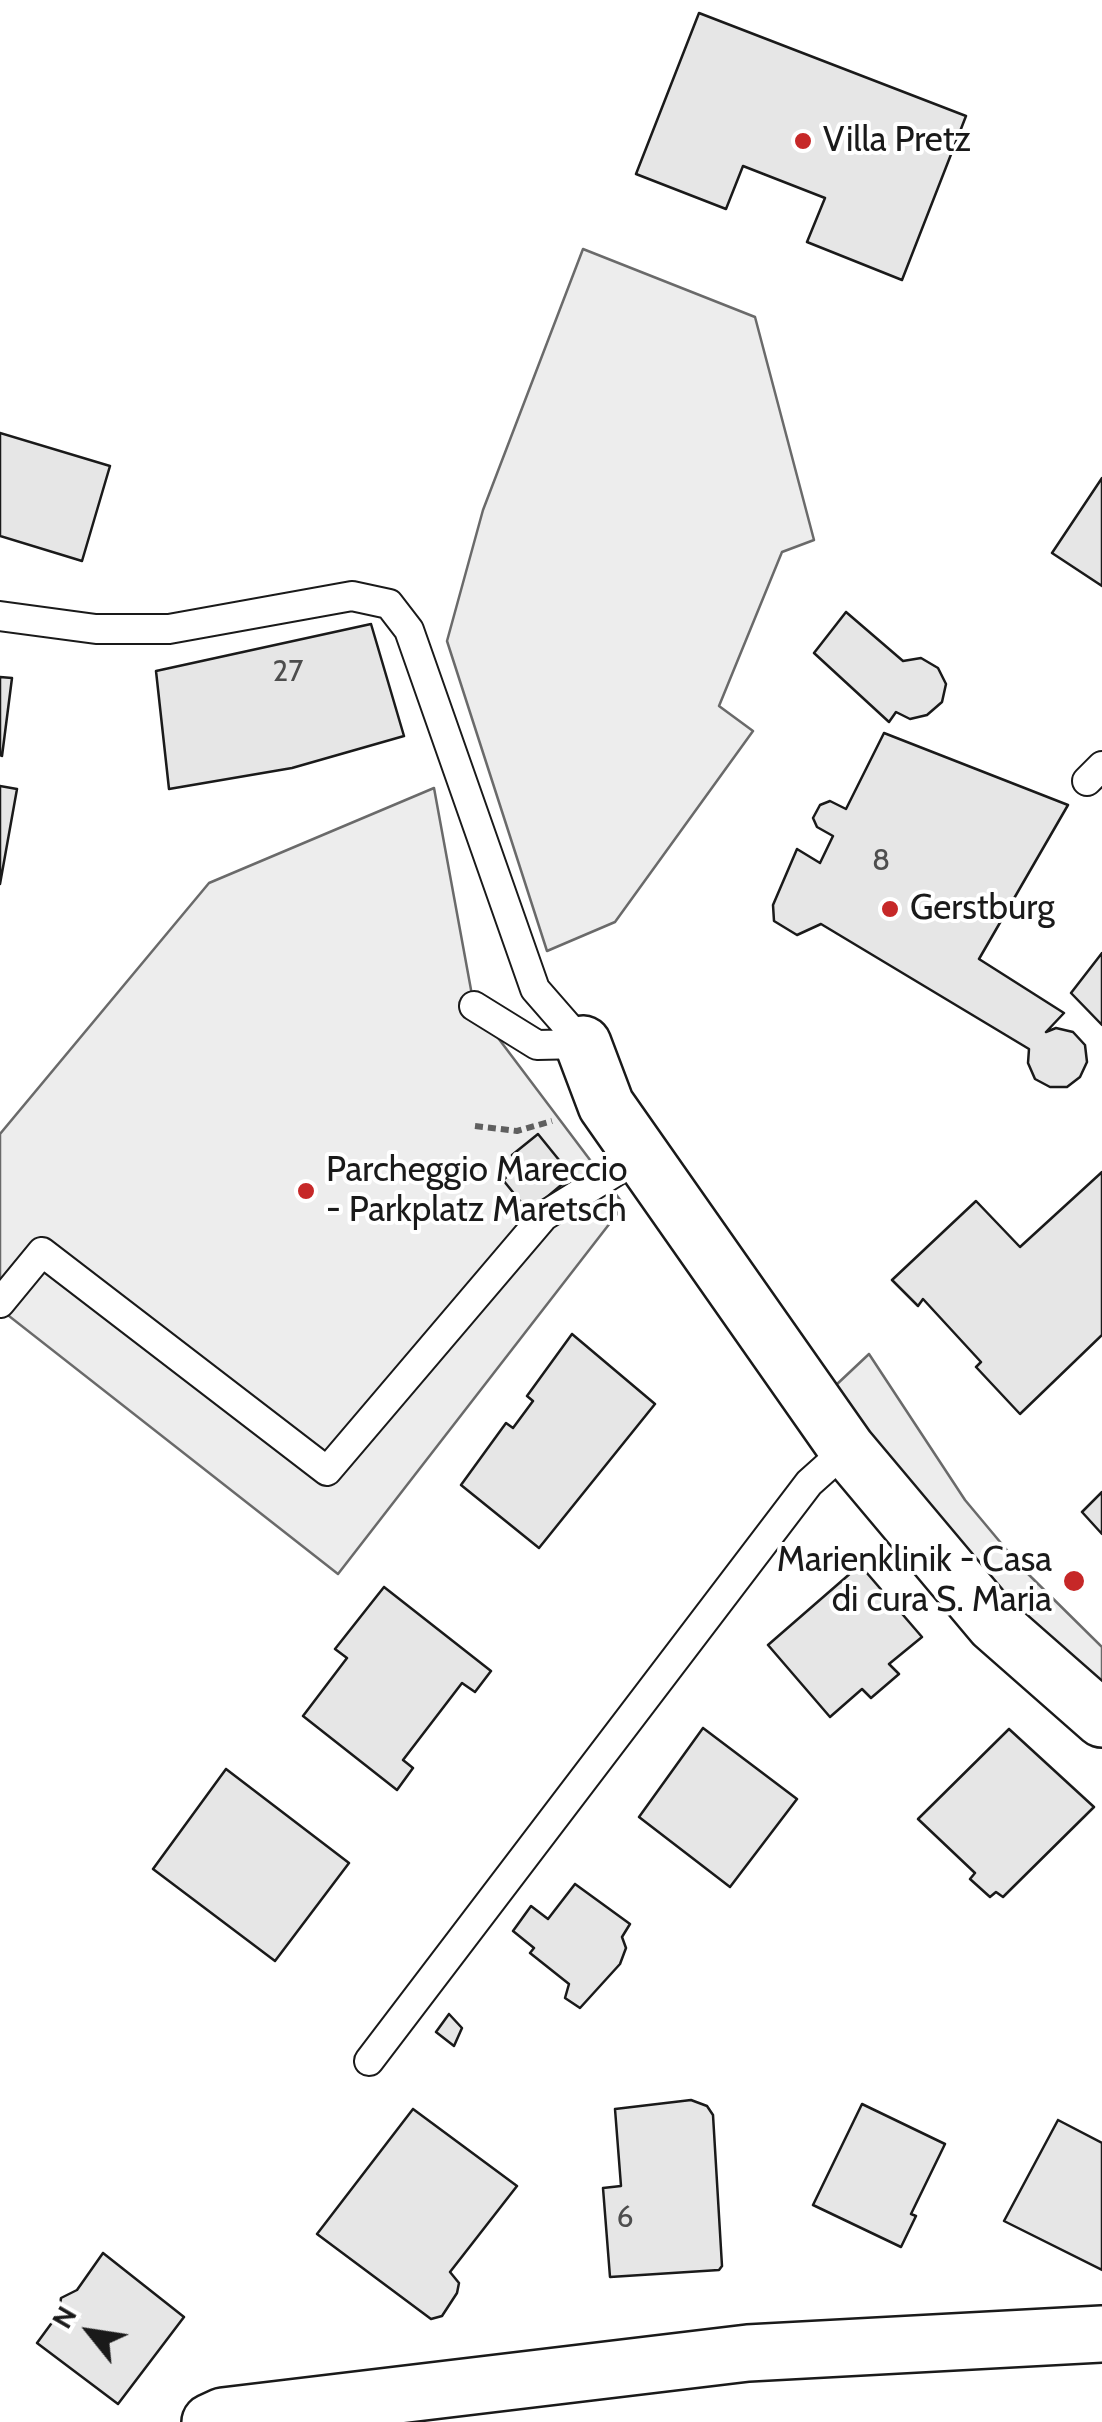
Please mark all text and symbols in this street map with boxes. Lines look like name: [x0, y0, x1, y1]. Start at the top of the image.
place label: Villa Pretz: [823, 120, 971, 162]
marker: Villa Pretz: [792, 130, 814, 152]
house number: 27: [273, 654, 303, 690]
house number: 8: [872, 843, 890, 879]
place label: Gerstburg: [910, 888, 1055, 930]
marker: Gerstburg: [879, 898, 901, 920]
place label: Parcheggio Mareccio - Parkplatz Maretsch: [326, 1150, 628, 1232]
marker: Parcheggio Mareccio - Parkplatz Maretsch: [295, 1180, 317, 1202]
place label: Marienklinik - Casa di cura S. Maria: [777, 1540, 1052, 1622]
marker: Marienklinik - Casa di cura S. Maria: [1061, 1568, 1087, 1594]
house number: 6: [616, 2200, 634, 2236]
north arrow: [40, 2282, 140, 2382]
text: N: [44, 2300, 84, 2334]

